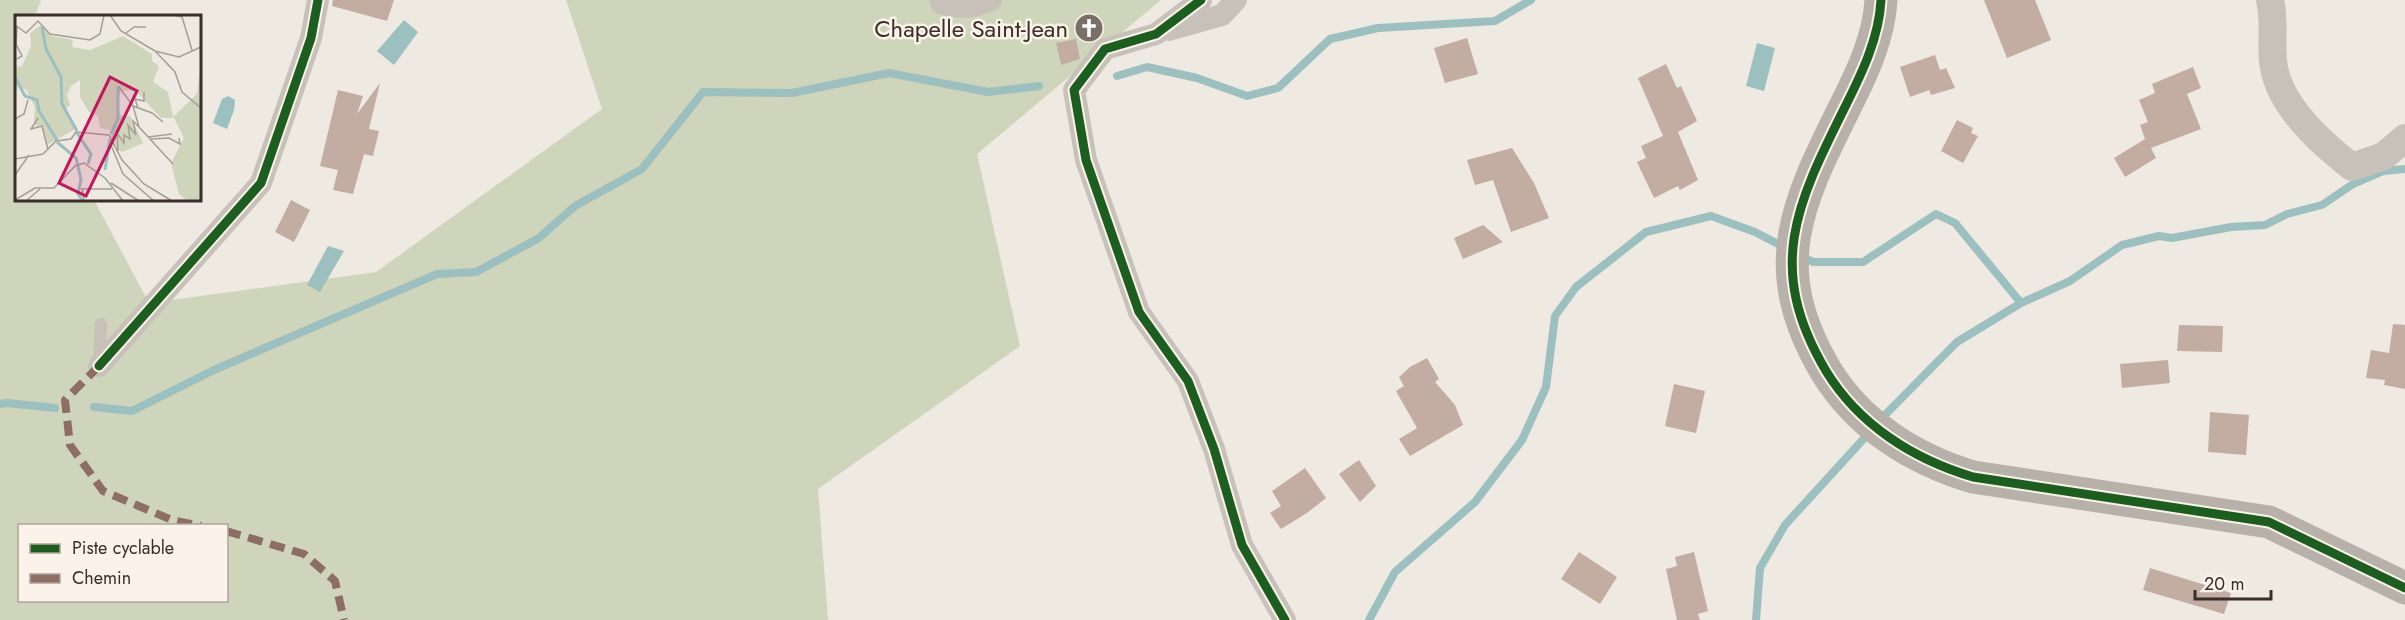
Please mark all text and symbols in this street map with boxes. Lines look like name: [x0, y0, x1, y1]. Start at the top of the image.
place label: Chapelle Saint-Jean: [874, 11, 1068, 46]
church icon: Chapelle Saint-Jean: [1073, 12, 1105, 44]
inset map: [15, 15, 201, 201]
legend: [18, 524, 228, 602]
text: Piste cyclable: [72, 535, 174, 561]
scale bar: [2195, 563, 2272, 601]
text: Chemin: [72, 565, 131, 591]
text: 20 m: [2204, 571, 2244, 597]

